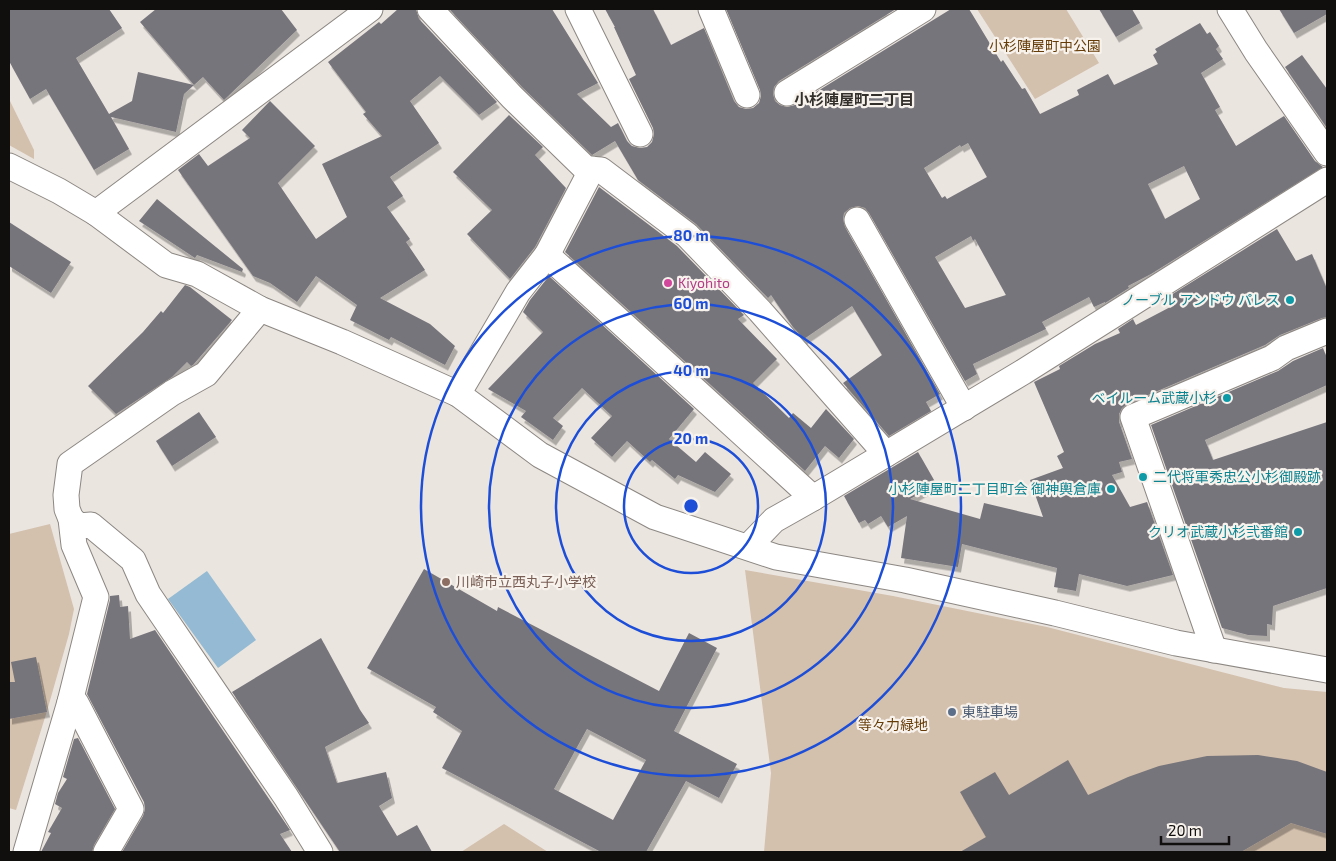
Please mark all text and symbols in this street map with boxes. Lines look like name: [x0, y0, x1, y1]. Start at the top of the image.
park label: 小杉陣屋町中公園: [989, 37, 1101, 54]
district label: 小杉陣屋町二丁目: [794, 90, 914, 108]
text: 80 m: [673, 226, 709, 244]
place label: Kiyohito: [678, 274, 730, 291]
marker: Kiyohito: [662, 277, 674, 289]
place label: ノーブル アンドウ パレス: [1121, 291, 1280, 308]
text: 60 m: [674, 294, 708, 312]
marker: ノーブル アンドウ パレス: [1284, 294, 1296, 306]
text: 40 m: [673, 361, 709, 379]
place label: ベイルーム武蔵小杉: [1091, 389, 1217, 406]
marker: ベイルーム武蔵小杉: [1221, 392, 1233, 404]
text: 20 m: [674, 429, 708, 447]
place label: 二代将軍秀忠公小杉御殿跡: [1153, 468, 1321, 485]
marker: 二代将軍秀忠公小杉御殿跡: [1137, 471, 1149, 483]
place label: 小杉陣屋町二丁目町会 御神輿倉庫: [888, 480, 1101, 497]
marker: 小杉陣屋町二丁目町会 御神輿倉庫: [1105, 483, 1117, 495]
centre of rings: [682, 497, 700, 515]
place label: クリオ武蔵小杉弐番館: [1148, 523, 1288, 540]
marker: クリオ武蔵小杉弐番館: [1292, 526, 1304, 538]
place label: 川崎市立西丸子小学校: [456, 573, 596, 590]
marker: 川崎市立西丸子小学校: [440, 576, 452, 588]
place label: 東駐車場: [962, 703, 1018, 720]
marker: 東駐車場: [946, 706, 958, 718]
park label: 等々力緑地: [858, 716, 928, 733]
scale bar: [1161, 814, 1228, 846]
text: 20 m: [1168, 821, 1202, 839]

